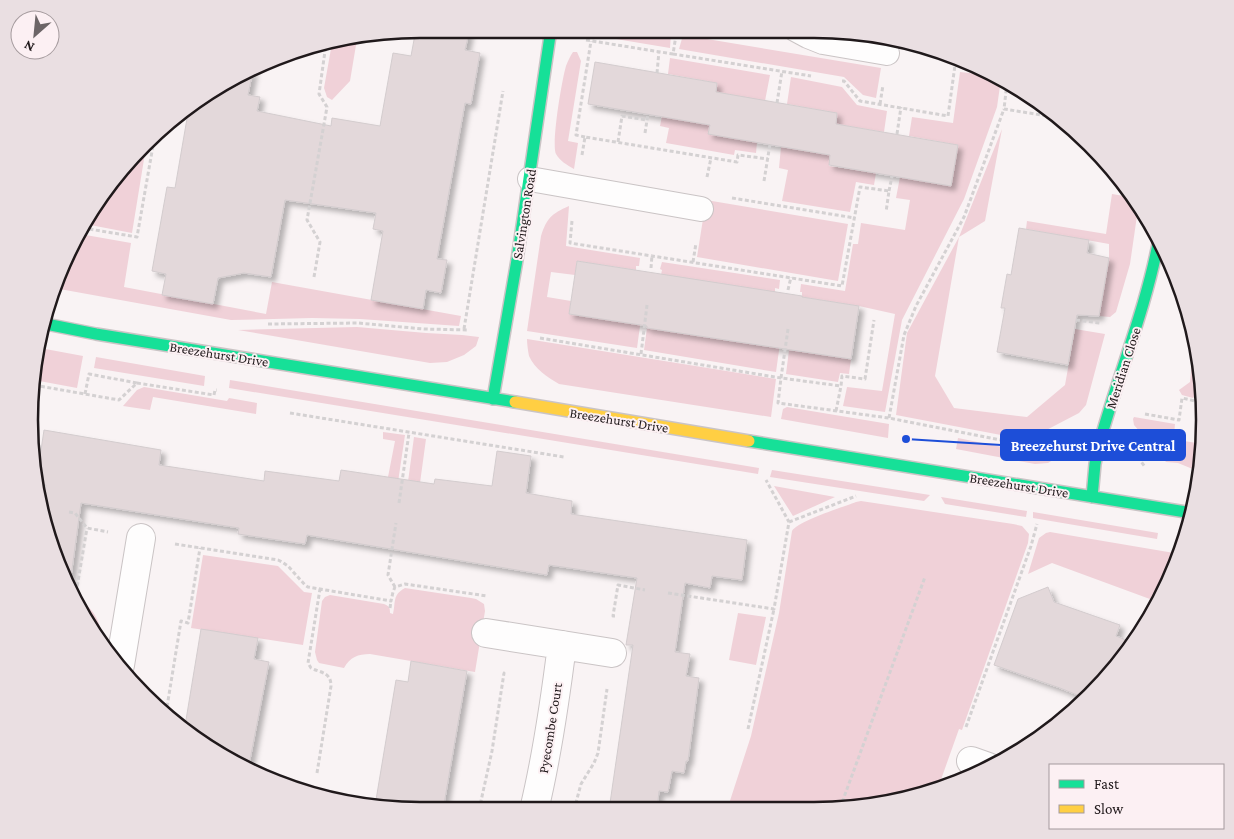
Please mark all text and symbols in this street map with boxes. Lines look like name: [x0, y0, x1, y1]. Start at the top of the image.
north arrow: [10, 10, 60, 60]
text: N: [21, 37, 37, 56]
street label: Salvington Road: [509, 167, 539, 260]
street label: Meridian Close: [1102, 325, 1144, 411]
street label: Breezehurst Drive: [168, 338, 270, 370]
street label: Breezehurst Drive: [568, 404, 670, 436]
callout: Breezehurst Drive Central: [1001, 430, 1185, 460]
text: Breezehurst Drive Central: [1011, 438, 1176, 454]
street label: Breezehurst Drive: [968, 469, 1070, 501]
street label: Pyecombe Court: [535, 681, 565, 774]
legend: [1049, 764, 1224, 829]
text: Fast: [1094, 776, 1120, 792]
text: Slow: [1094, 801, 1124, 817]

